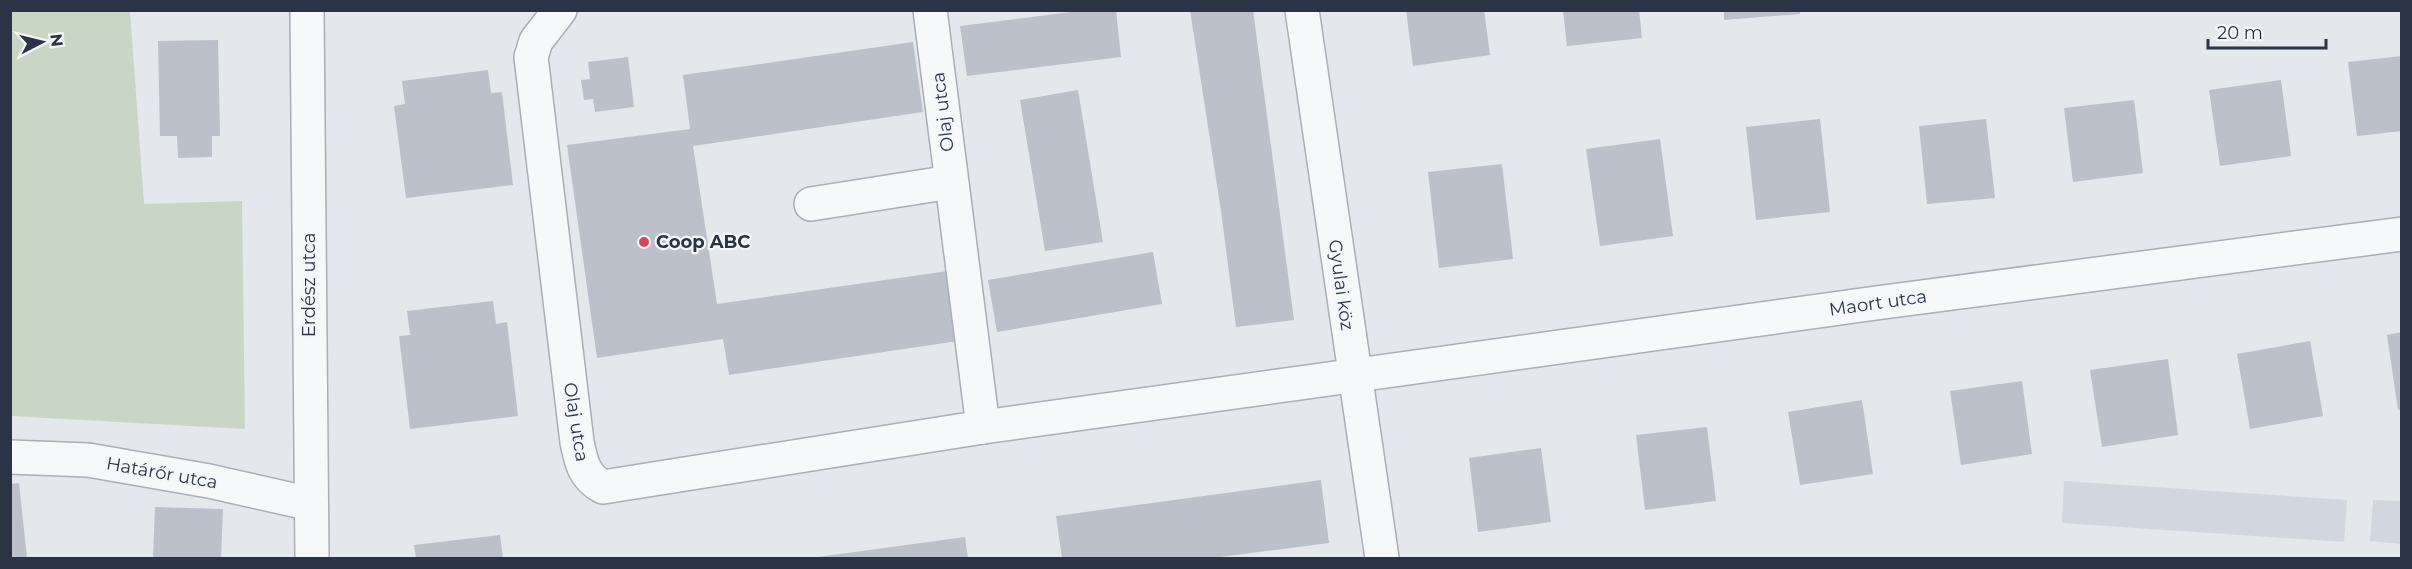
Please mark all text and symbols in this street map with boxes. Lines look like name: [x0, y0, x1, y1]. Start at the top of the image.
north arrow: [12, 12, 72, 72]
scale bar: [2208, 12, 2326, 50]
text: 20 m: [2217, 22, 2263, 44]
text: N: [46, 33, 67, 48]
street label: Olaj utca: [927, 71, 959, 153]
place label: Coop ABC: [656, 231, 750, 253]
street label: Erdész utca: [298, 233, 320, 337]
marker: Coop ABC: [637, 235, 651, 249]
street label: Gyulai köz: [1324, 238, 1358, 332]
street label: Maort utca: [1828, 285, 1928, 321]
street label: Olaj utca: [559, 381, 593, 463]
street label: Határőr utca: [105, 452, 219, 494]

